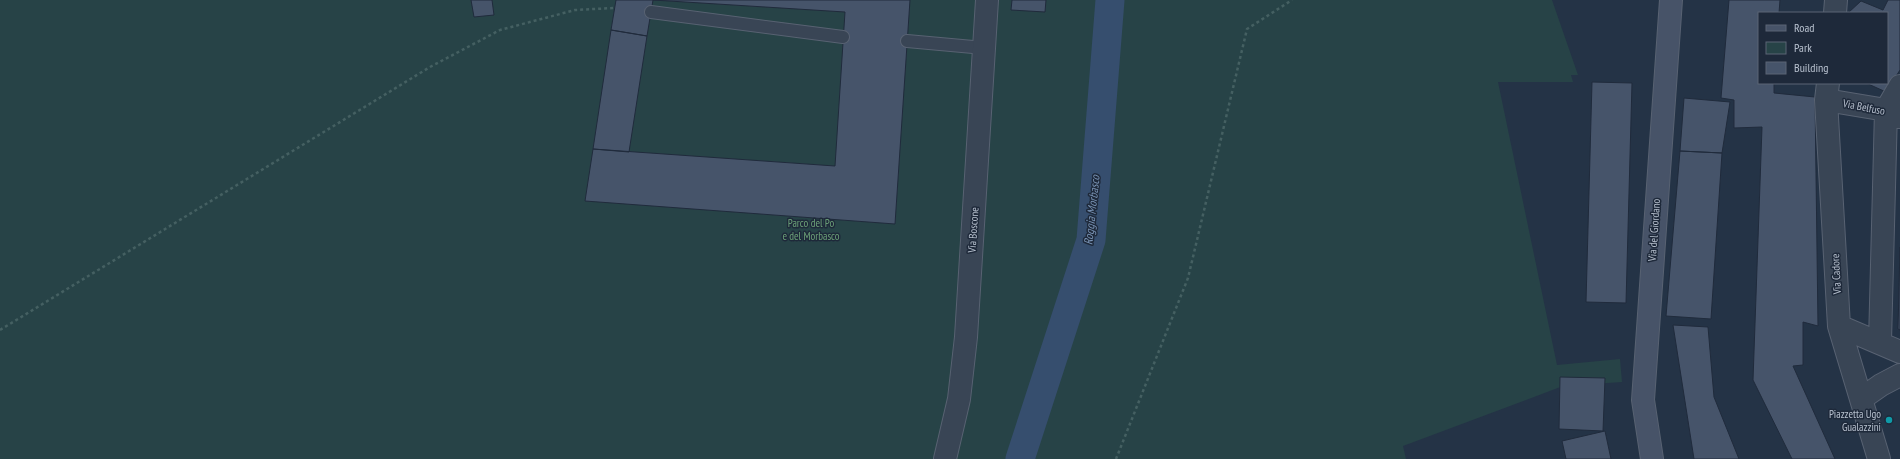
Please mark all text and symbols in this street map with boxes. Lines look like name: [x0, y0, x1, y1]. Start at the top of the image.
legend: [1758, 12, 1888, 84]
text: Road: [1794, 20, 1814, 35]
text: Park: [1794, 40, 1812, 55]
text: Building: [1794, 60, 1829, 75]
street label: Via Belfuso: [1841, 96, 1886, 118]
water label: Roggia Morbasco: [1080, 173, 1103, 246]
street label: Via del Giordano: [1645, 198, 1663, 263]
street label: Via Boscone: [964, 206, 982, 254]
park label: Parco del Po e del Morbasco: [782, 216, 840, 243]
street label: Via Cadore: [1828, 253, 1844, 296]
place label: Piazzetta Ugo Gualazzini: [1829, 407, 1881, 434]
marker: Piazzetta Ugo Gualazzini: [1884, 415, 1894, 425]

